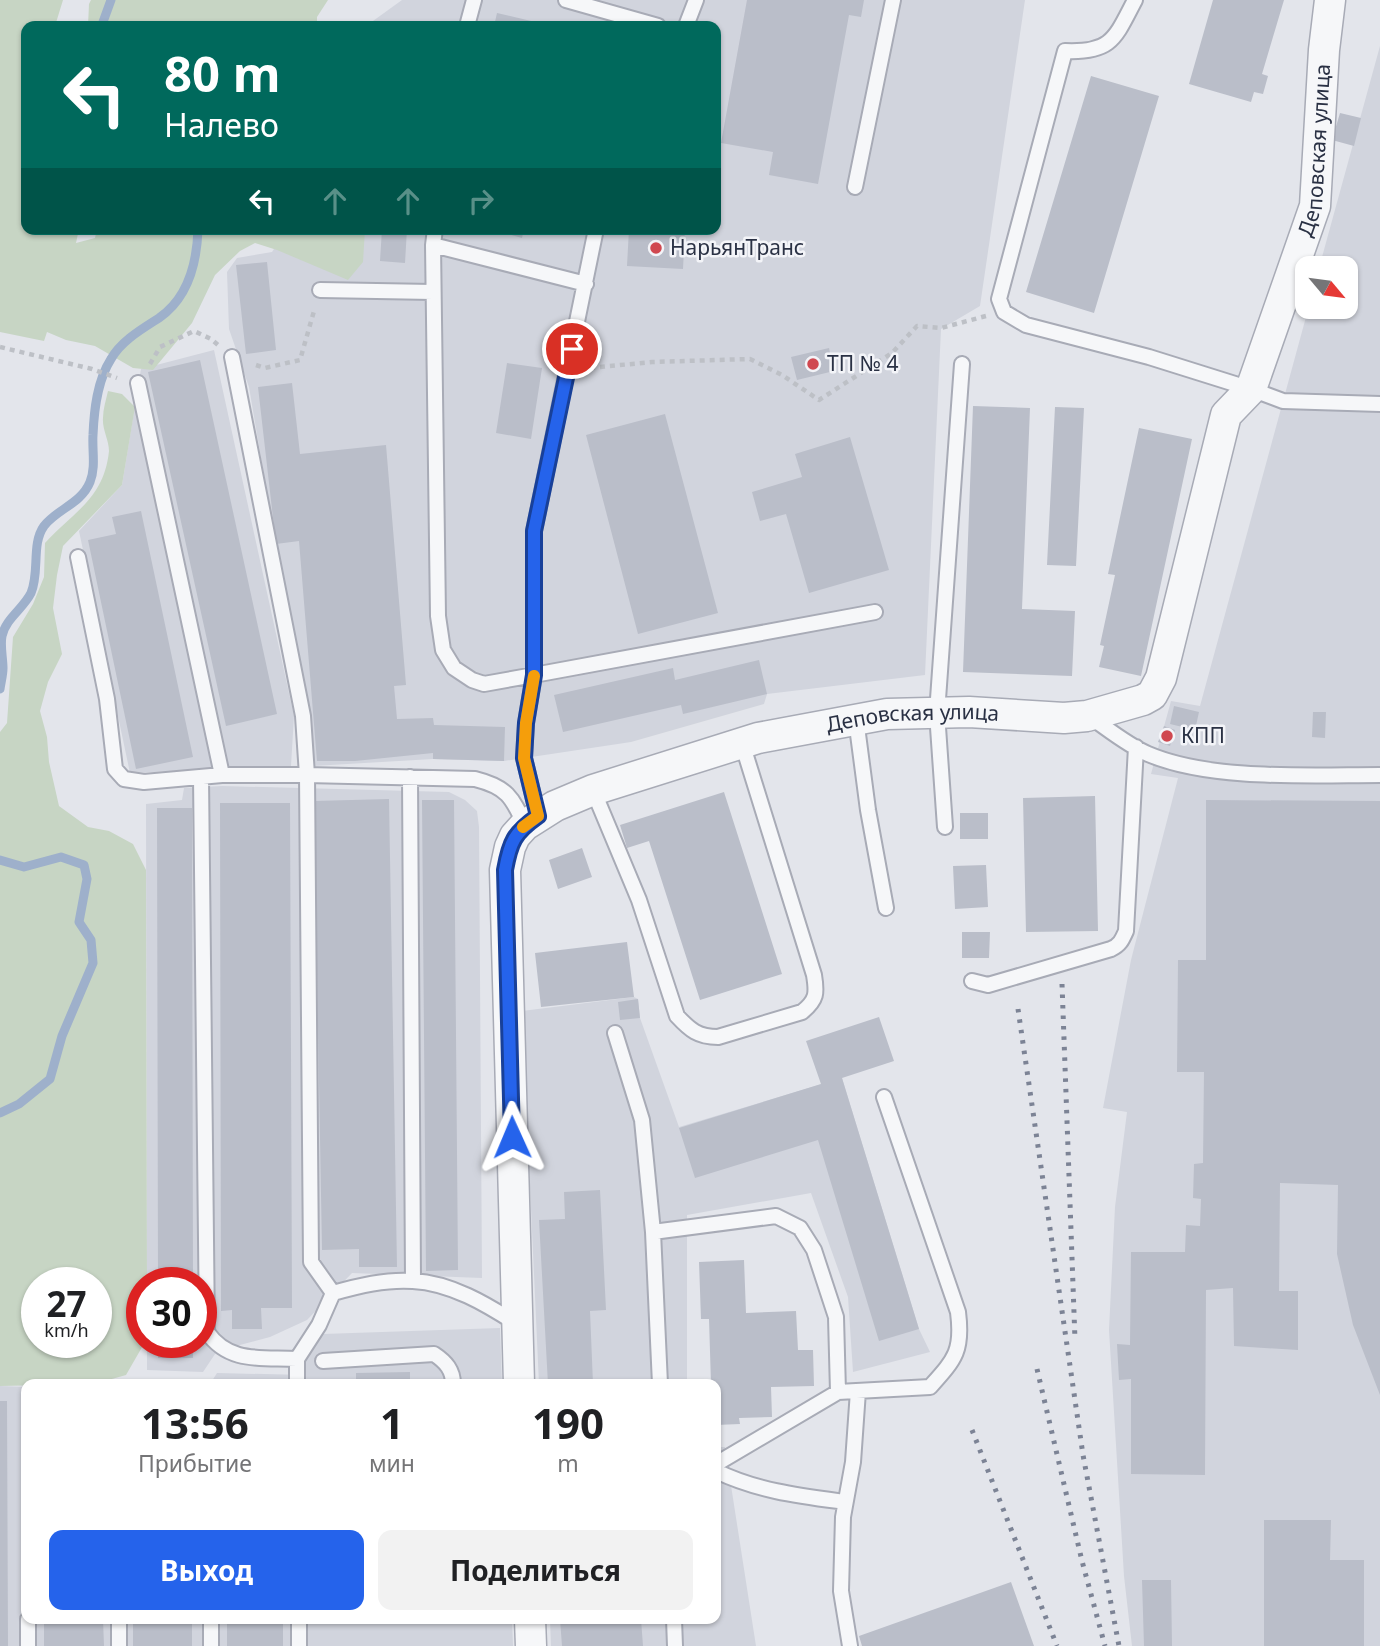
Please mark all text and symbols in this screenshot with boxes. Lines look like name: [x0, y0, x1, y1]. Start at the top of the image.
text: 80 m: [164, 40, 281, 106]
icon: left: [49, 49, 140, 140]
street label: Деповская улица: [1290, 63, 1336, 240]
text: Налево: [164, 103, 279, 146]
icon: left: [243, 182, 281, 220]
icon: ahead: [316, 182, 354, 220]
icon: ahead: [389, 182, 427, 220]
icon: right: [462, 182, 500, 220]
place label: НарьянТранс: [670, 233, 804, 261]
marker: НарьянТранс: [648, 240, 664, 256]
north arrow: [1295, 256, 1358, 318]
map controls: [1295, 256, 1358, 319]
pin: [542, 319, 602, 379]
icon: arrive: [553, 330, 591, 368]
place label: ТП № 4: [827, 349, 898, 377]
marker: ТП № 4: [805, 356, 821, 372]
street label: Деповская улица: [824, 697, 1000, 738]
place label: КПП: [1181, 721, 1225, 749]
marker: КПП: [1159, 728, 1175, 744]
position arrow: [475, 1100, 549, 1174]
speed limit sign: 30: [126, 1267, 217, 1358]
text: 27: [46, 1280, 87, 1327]
text: km/h: [44, 1318, 89, 1342]
text: 13:56: [141, 1394, 249, 1451]
text: 1: [380, 1394, 404, 1451]
text: 190: [532, 1394, 604, 1451]
text: Прибытие: [138, 1447, 252, 1479]
text: мин: [369, 1447, 415, 1479]
text: m: [557, 1447, 579, 1479]
button: Выход: [49, 1530, 364, 1610]
button: Поделиться: [378, 1530, 693, 1610]

